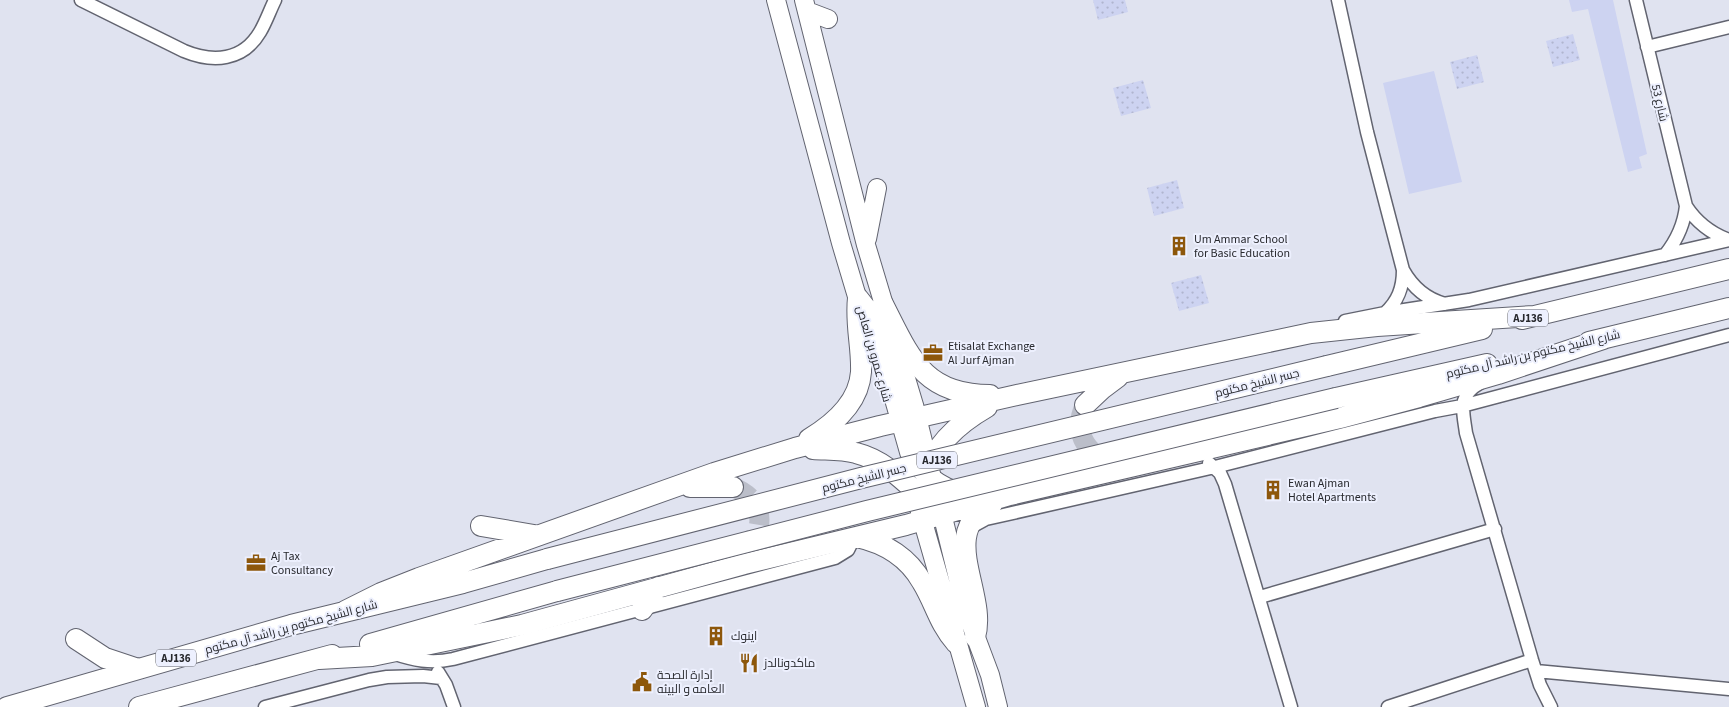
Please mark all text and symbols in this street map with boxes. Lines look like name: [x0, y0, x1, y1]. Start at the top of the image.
street label: شارع 53: [1647, 83, 1672, 123]
place label: Um Ammar School for Basic Education: [1194, 231, 1290, 262]
building icon: Um Ammar School for Basic Education: [1168, 235, 1190, 257]
street label: شارع عمرو بن العاص: [852, 304, 895, 404]
road number: AJ136: [1508, 310, 1548, 326]
street label: شارع الشيخ مكتوم بن راشد آل مكتوم: [1444, 326, 1622, 383]
place label: Etisalat Exchange Al Jurf Ajman: [948, 338, 1035, 369]
office icon: Etisalat Exchange Al Jurf Ajman: [922, 342, 944, 364]
street label: جسر الشيخ مكتوم: [1213, 365, 1301, 402]
road number: AJ136: [917, 452, 957, 468]
street label: جسر الشيخ مكتوم: [820, 460, 908, 497]
place label: Ewan Ajman Hotel Apartments: [1288, 475, 1376, 506]
building icon: Ewan Ajman Hotel Apartments: [1262, 479, 1284, 501]
place label: Aj Tax Consultancy: [271, 548, 333, 579]
office icon: Aj Tax Consultancy: [245, 552, 267, 574]
street label: شارع الشيخ مكتوم بن راشد آل مكتوم: [203, 596, 379, 659]
building icon: اينوك: [705, 625, 727, 647]
place label: اينوك: [731, 628, 757, 645]
road number: AJ136: [156, 650, 196, 666]
restaurant icon: ماكدونالدز: [738, 652, 760, 674]
place label: ماكدونالدز: [763, 655, 815, 672]
place label: إدارة الصحة العامه و البيئه: [657, 667, 725, 698]
public building icon: إدارة الصحة العامه و البيئه: [631, 671, 653, 693]

